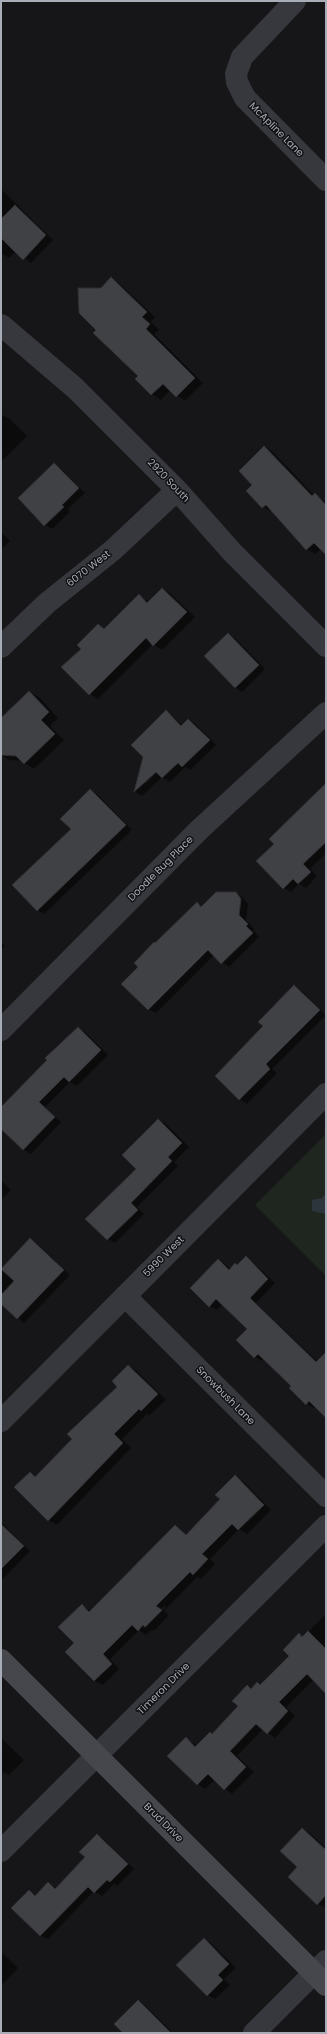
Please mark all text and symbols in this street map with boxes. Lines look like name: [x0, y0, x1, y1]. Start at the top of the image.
street label: McApline Lane: [246, 100, 306, 160]
street label: 2920 South: [144, 457, 192, 505]
street label: 6070 West: [65, 548, 113, 590]
street label: Doodle Bug Place: [126, 834, 196, 904]
street label: 5990 West: [141, 1234, 187, 1280]
street label: Snowbush Lane: [193, 1364, 257, 1428]
street label: Timeron Drive: [135, 1660, 193, 1718]
street label: Brud Drive: [141, 1801, 185, 1845]

